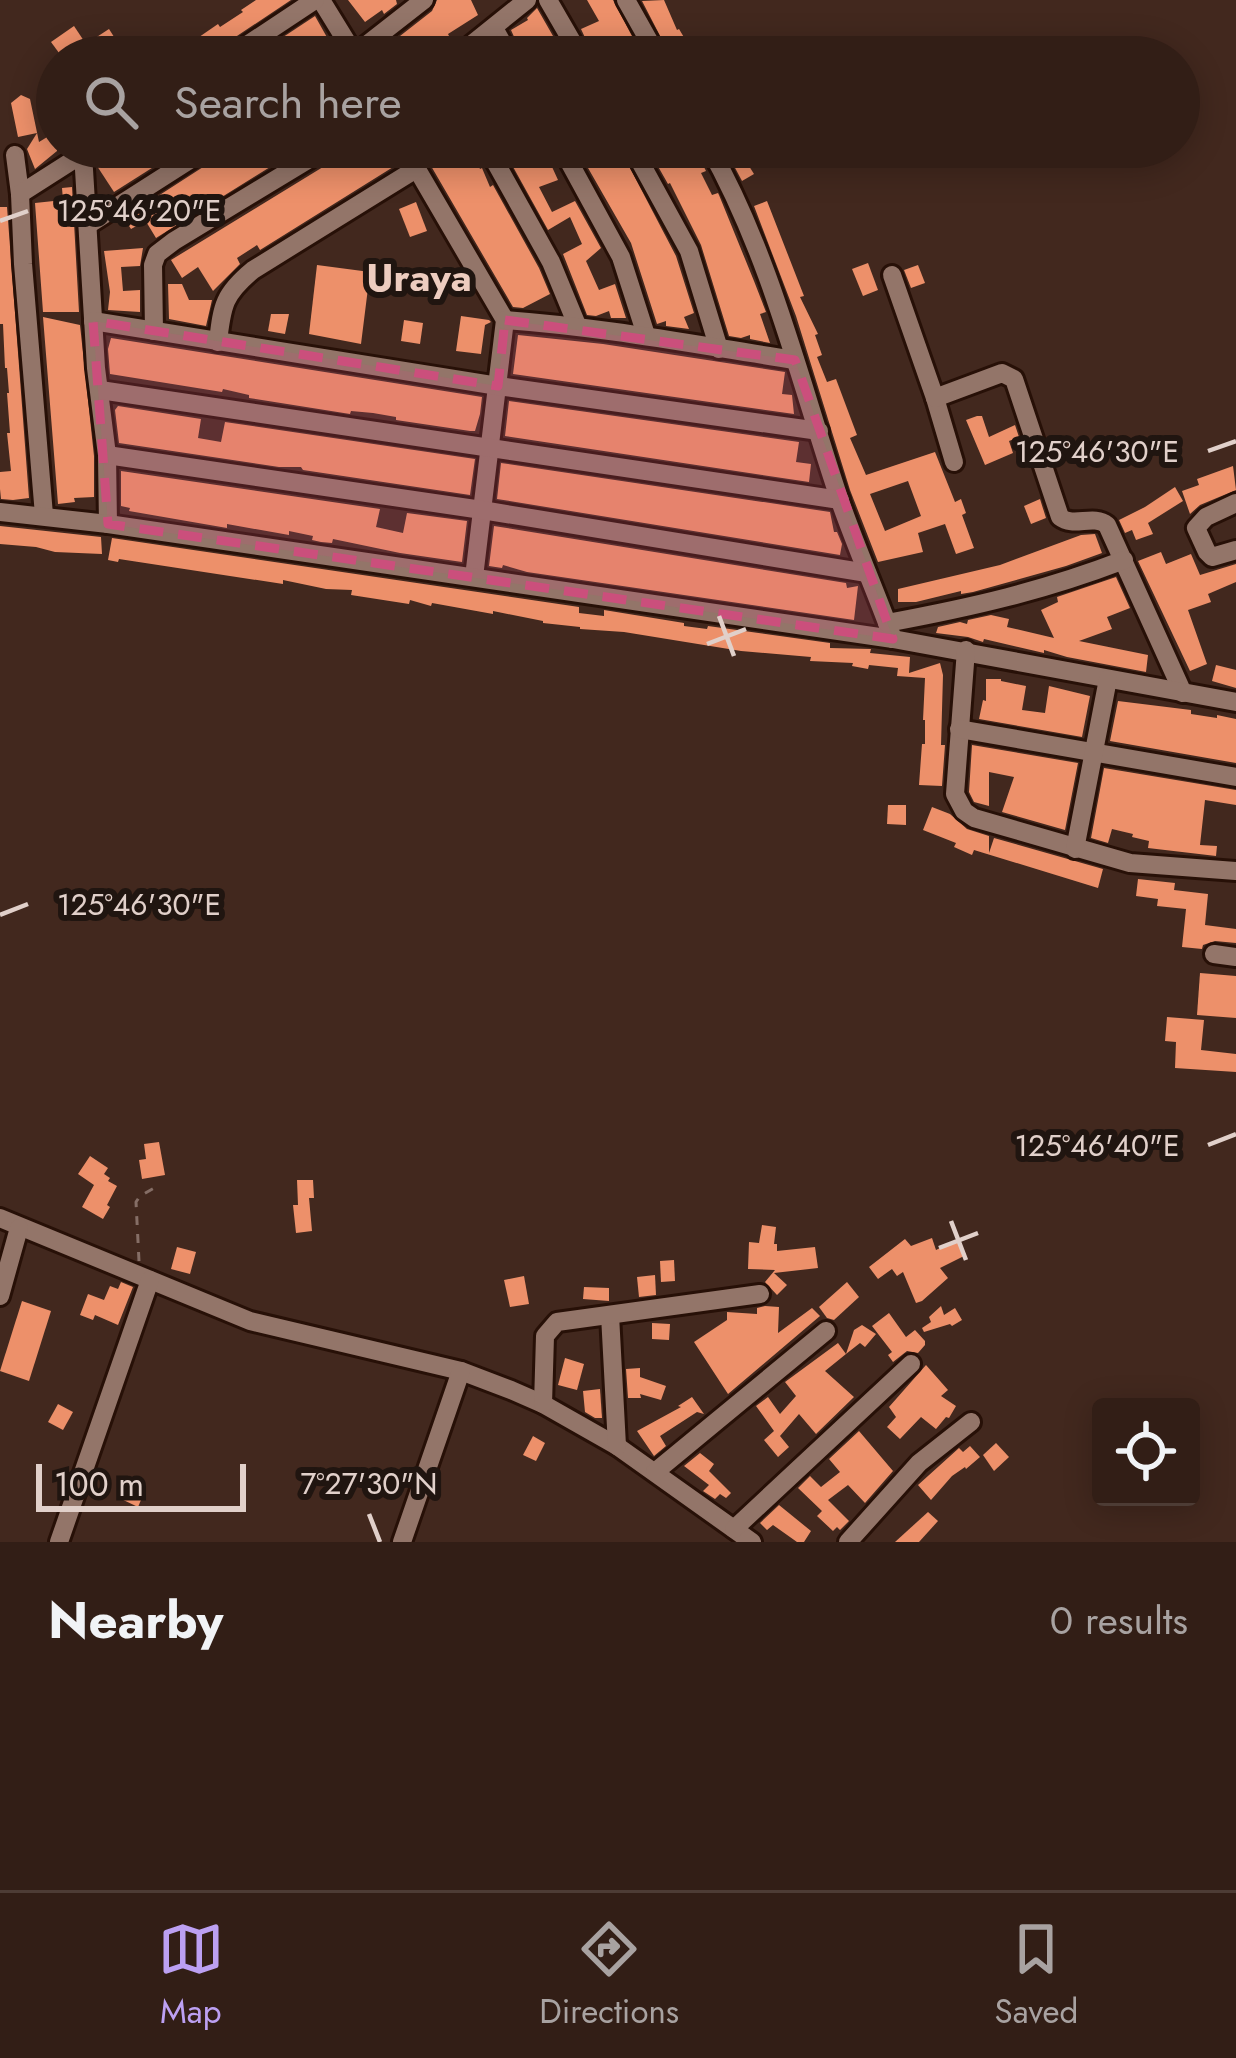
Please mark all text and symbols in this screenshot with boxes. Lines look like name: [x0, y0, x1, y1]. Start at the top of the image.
search box: [36, 36, 1200, 168]
icon: search: [78, 69, 144, 135]
text: Search here: [174, 70, 402, 135]
text: 125°46'20"E: [57, 189, 221, 232]
district label: Uraya: [366, 249, 472, 306]
text: 125°46'30"E: [1015, 430, 1179, 473]
text: 125°46'30"E: [57, 883, 221, 926]
text: 125°46'40"E: [1014, 1124, 1180, 1167]
map controls: [1092, 1398, 1200, 1506]
button: locate: [1092, 1398, 1200, 1506]
scale bar: [36, 1458, 246, 1511]
text: 100 m: [54, 1461, 144, 1508]
text: 7°27'30"N: [300, 1462, 438, 1505]
text: Nearby: [48, 1583, 223, 1657]
text: 0 results: [1050, 1592, 1188, 1649]
tab: Map: [158, 1916, 224, 2035]
tab: Directions: [539, 1916, 679, 2035]
tab: Saved: [995, 1916, 1078, 2035]

